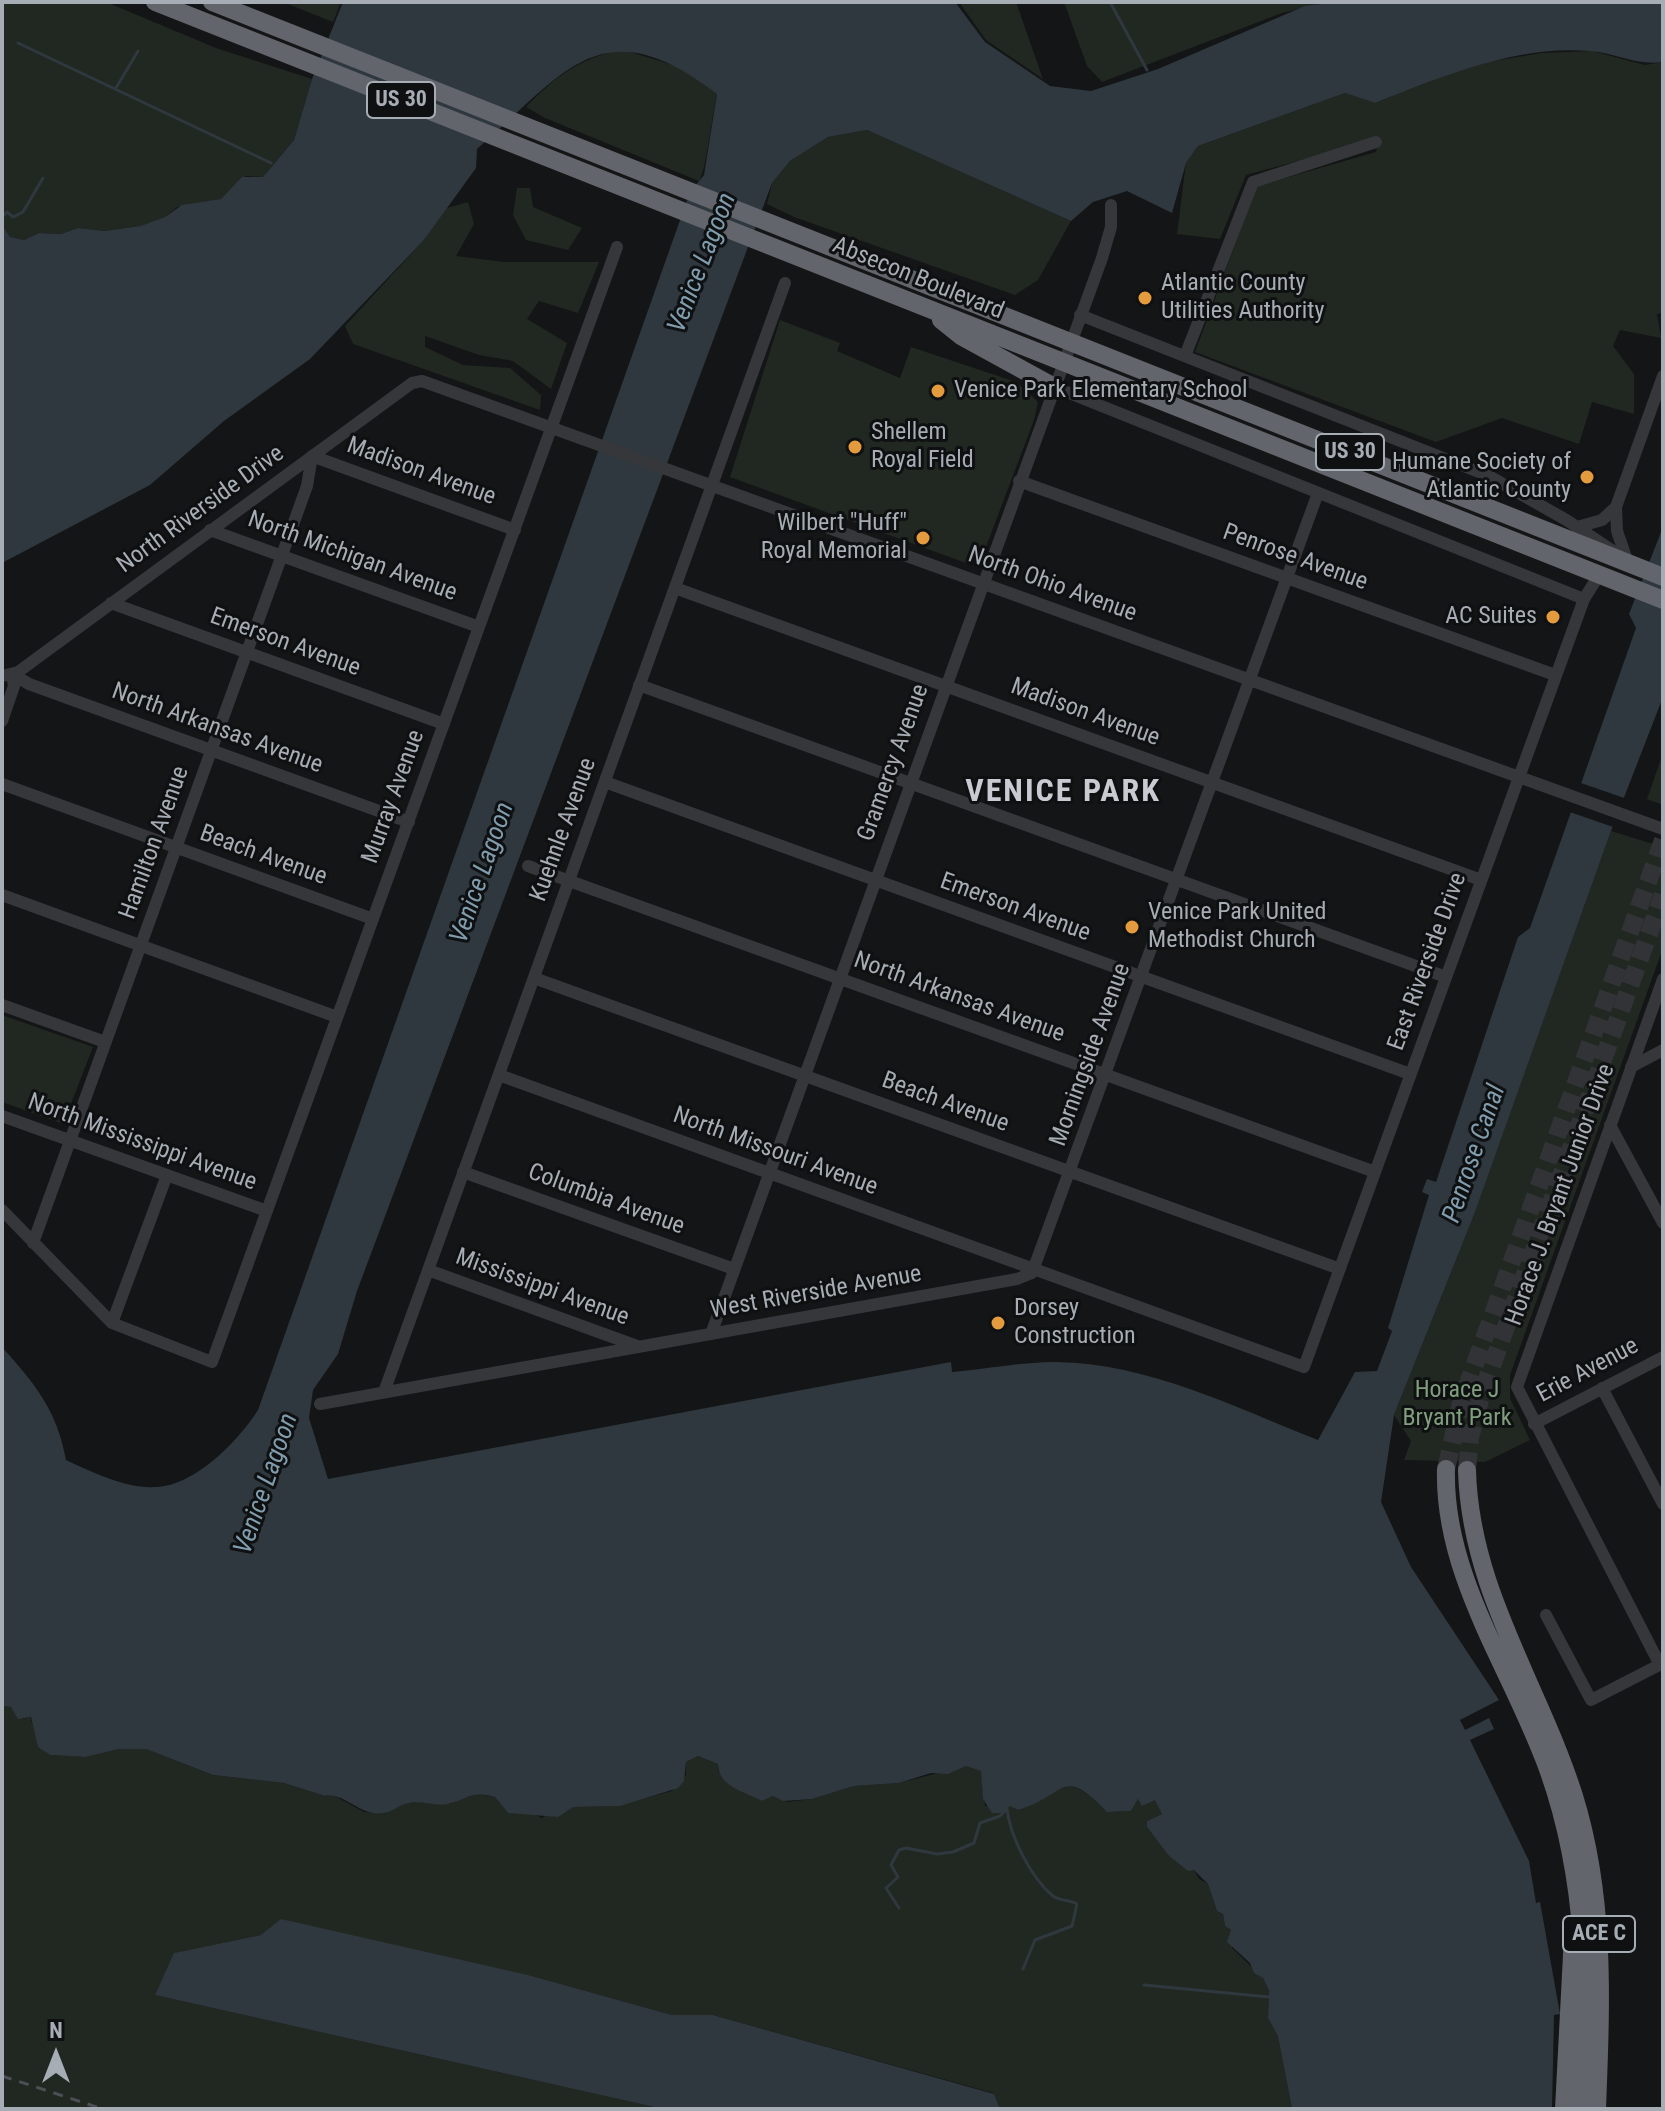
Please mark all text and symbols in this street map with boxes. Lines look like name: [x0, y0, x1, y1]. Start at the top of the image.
road number: US 30: [367, 82, 435, 118]
water label: Venice Lagoon: [662, 189, 744, 337]
street label: Absecon Boulevard: [828, 232, 1008, 326]
place label: Atlantic County Utilities Authority: [1161, 270, 1324, 326]
marker: Atlantic County Utilities Authority: [1136, 289, 1154, 307]
place label: Venice Park Elementary School: [954, 377, 1247, 405]
marker: Venice Park Elementary School: [929, 382, 947, 400]
place label: Shellem Royal Field: [871, 419, 974, 475]
street label: Madison Avenue: [343, 432, 499, 512]
road number: US 30: [1316, 434, 1384, 470]
marker: Shellem Royal Field: [846, 438, 864, 456]
street label: North Riverside Drive: [112, 440, 290, 580]
place label: Humane Society of Atlantic County: [1392, 449, 1571, 505]
marker: Humane Society of Atlantic County: [1578, 468, 1596, 486]
street label: North Michigan Avenue: [244, 506, 460, 608]
place label: Wilbert "Huff" Royal Memorial: [761, 510, 907, 566]
street label: Penrose Avenue: [1219, 518, 1371, 598]
marker: Wilbert "Huff" Royal Memorial: [914, 529, 932, 547]
street label: North Ohio Avenue: [964, 541, 1140, 629]
street label: Emerson Avenue: [206, 602, 364, 684]
place label: AC Suites: [1445, 603, 1537, 631]
marker: AC Suites: [1544, 608, 1562, 626]
street label: Madison Avenue: [1007, 673, 1163, 753]
street label: North Arkansas Avenue: [108, 677, 326, 781]
street label: Gramercy Avenue: [852, 681, 936, 845]
street label: Murray Avenue: [357, 726, 431, 868]
street label: Kuehnle Avenue: [525, 754, 603, 906]
street label: Hamilton Avenue: [114, 763, 196, 923]
district label: VENICE PARK: [965, 774, 1161, 812]
water label: Venice Lagoon: [444, 798, 522, 948]
street label: Beach Avenue: [196, 820, 330, 892]
street label: Emerson Avenue: [936, 867, 1094, 949]
street label: East Riverside Drive: [1383, 869, 1473, 1055]
place label: Venice Park United Methodist Church: [1148, 899, 1326, 955]
marker: Venice Park United Methodist Church: [1123, 918, 1141, 936]
street label: North Arkansas Avenue: [850, 946, 1068, 1050]
street label: Morningside Avenue: [1045, 960, 1137, 1150]
street label: Horace J. Bryant Junior Drive: [1500, 1060, 1622, 1330]
street label: Beach Avenue: [878, 1067, 1012, 1139]
water label: Penrose Canal: [1437, 1081, 1513, 1227]
street label: North Mississippi Avenue: [24, 1088, 260, 1198]
street label: North Missouri Avenue: [669, 1102, 881, 1202]
street label: Columbia Avenue: [524, 1158, 688, 1242]
street label: Mississippi Avenue: [451, 1243, 633, 1333]
street label: West Riverside Avenue: [708, 1260, 924, 1326]
place label: Dorsey Construction: [1014, 1295, 1136, 1351]
marker: Dorsey Construction: [989, 1314, 1007, 1332]
street label: Erie Avenue: [1532, 1332, 1644, 1410]
park label: Horace J Bryant Park: [1403, 1377, 1511, 1433]
water label: Venice Lagoon: [228, 1409, 306, 1559]
road number: ACE C: [1563, 1916, 1635, 1952]
north arrow: [16, 2015, 96, 2095]
text: N: [49, 2018, 63, 2043]

